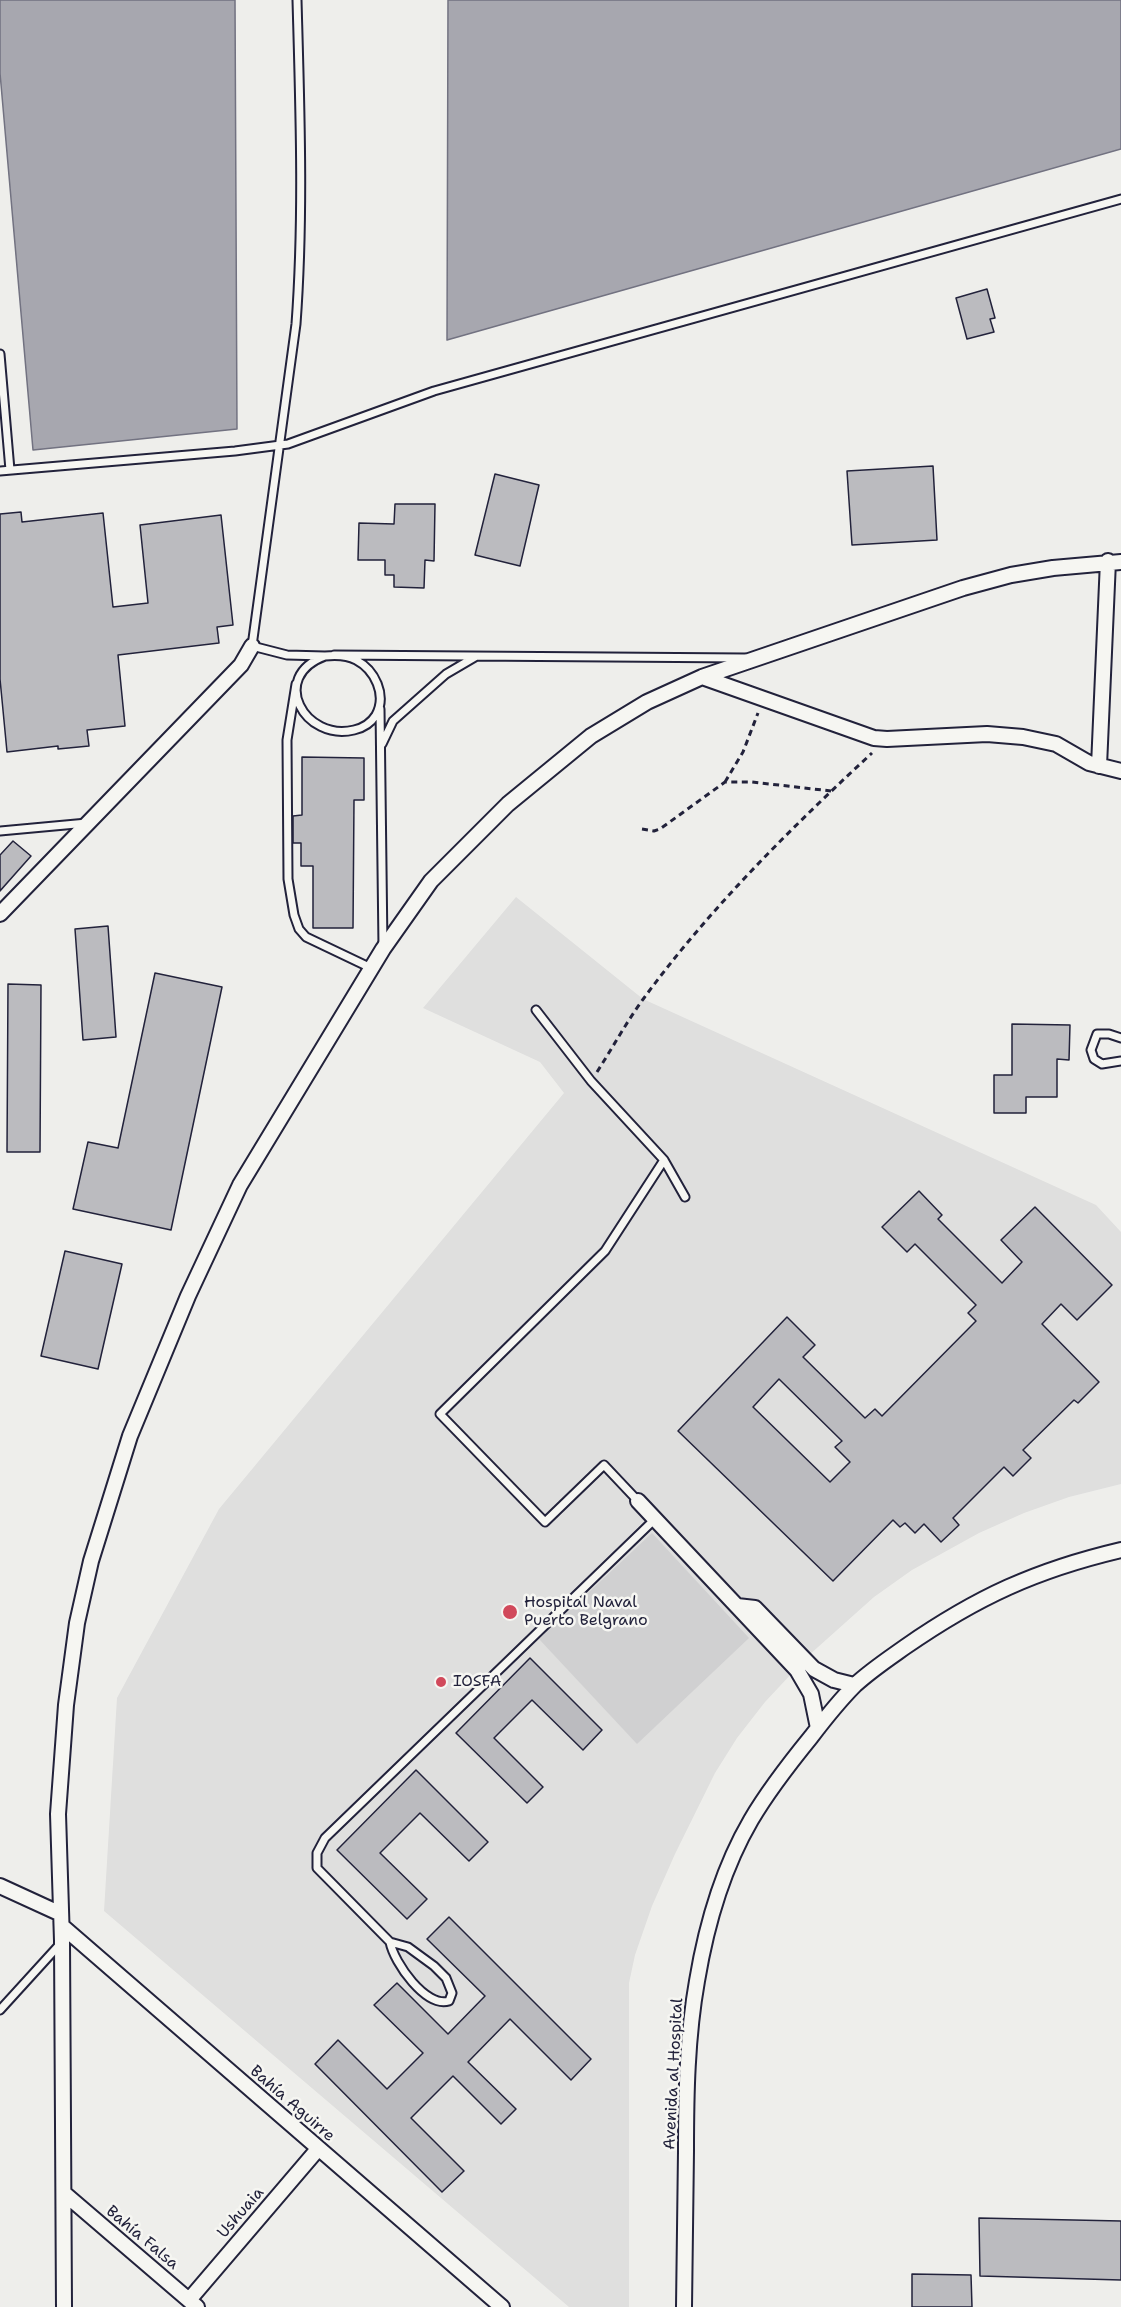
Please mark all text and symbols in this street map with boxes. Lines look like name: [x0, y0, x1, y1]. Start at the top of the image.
place label: Hospital Naval Puerto Belgrano: [524, 1593, 648, 1631]
marker: Hospital Naval Puerto Belgrano: [501, 1603, 519, 1621]
place label: IOSFA: [453, 1672, 501, 1692]
marker: IOSFA: [434, 1675, 448, 1689]
street label: Avenida al Hospital: [660, 1998, 688, 2150]
street label: Bahía Aguirre: [246, 2062, 338, 2146]
street label: Ushuaia: [214, 2184, 268, 2242]
street label: Bahía Falsa: [102, 2202, 182, 2274]

